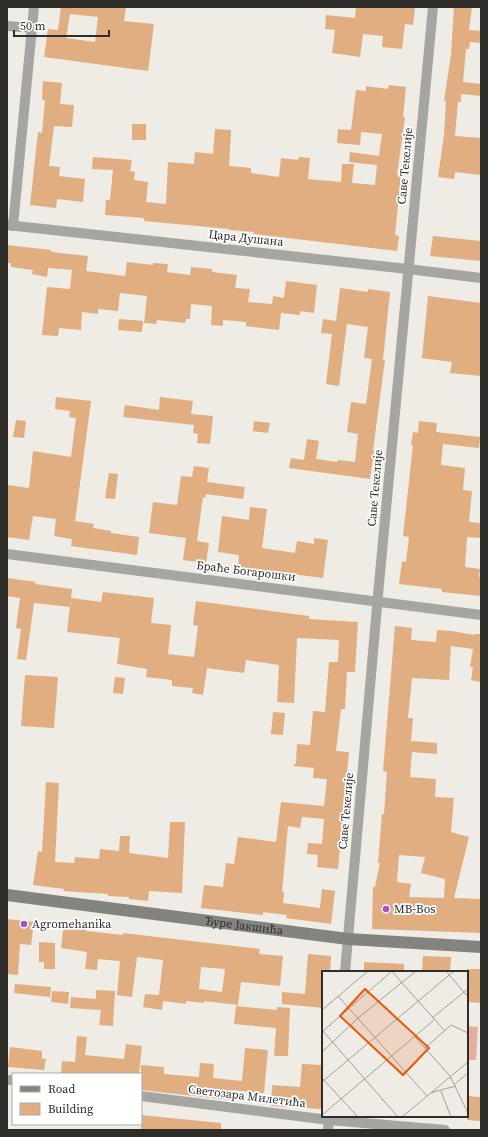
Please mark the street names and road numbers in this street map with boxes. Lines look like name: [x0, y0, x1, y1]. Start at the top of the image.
street label: Саве Текелије: [394, 127, 416, 205]
street label: Цара Душана: [208, 226, 285, 250]
street label: Саве Текелије: [364, 449, 386, 527]
street label: Браће Богарошки: [195, 557, 297, 585]
street label: Саве Текелије: [335, 772, 357, 850]
street label: Ђуре Јакшића: [204, 913, 285, 939]
street label: Светозара Милетића: [187, 1081, 308, 1111]

